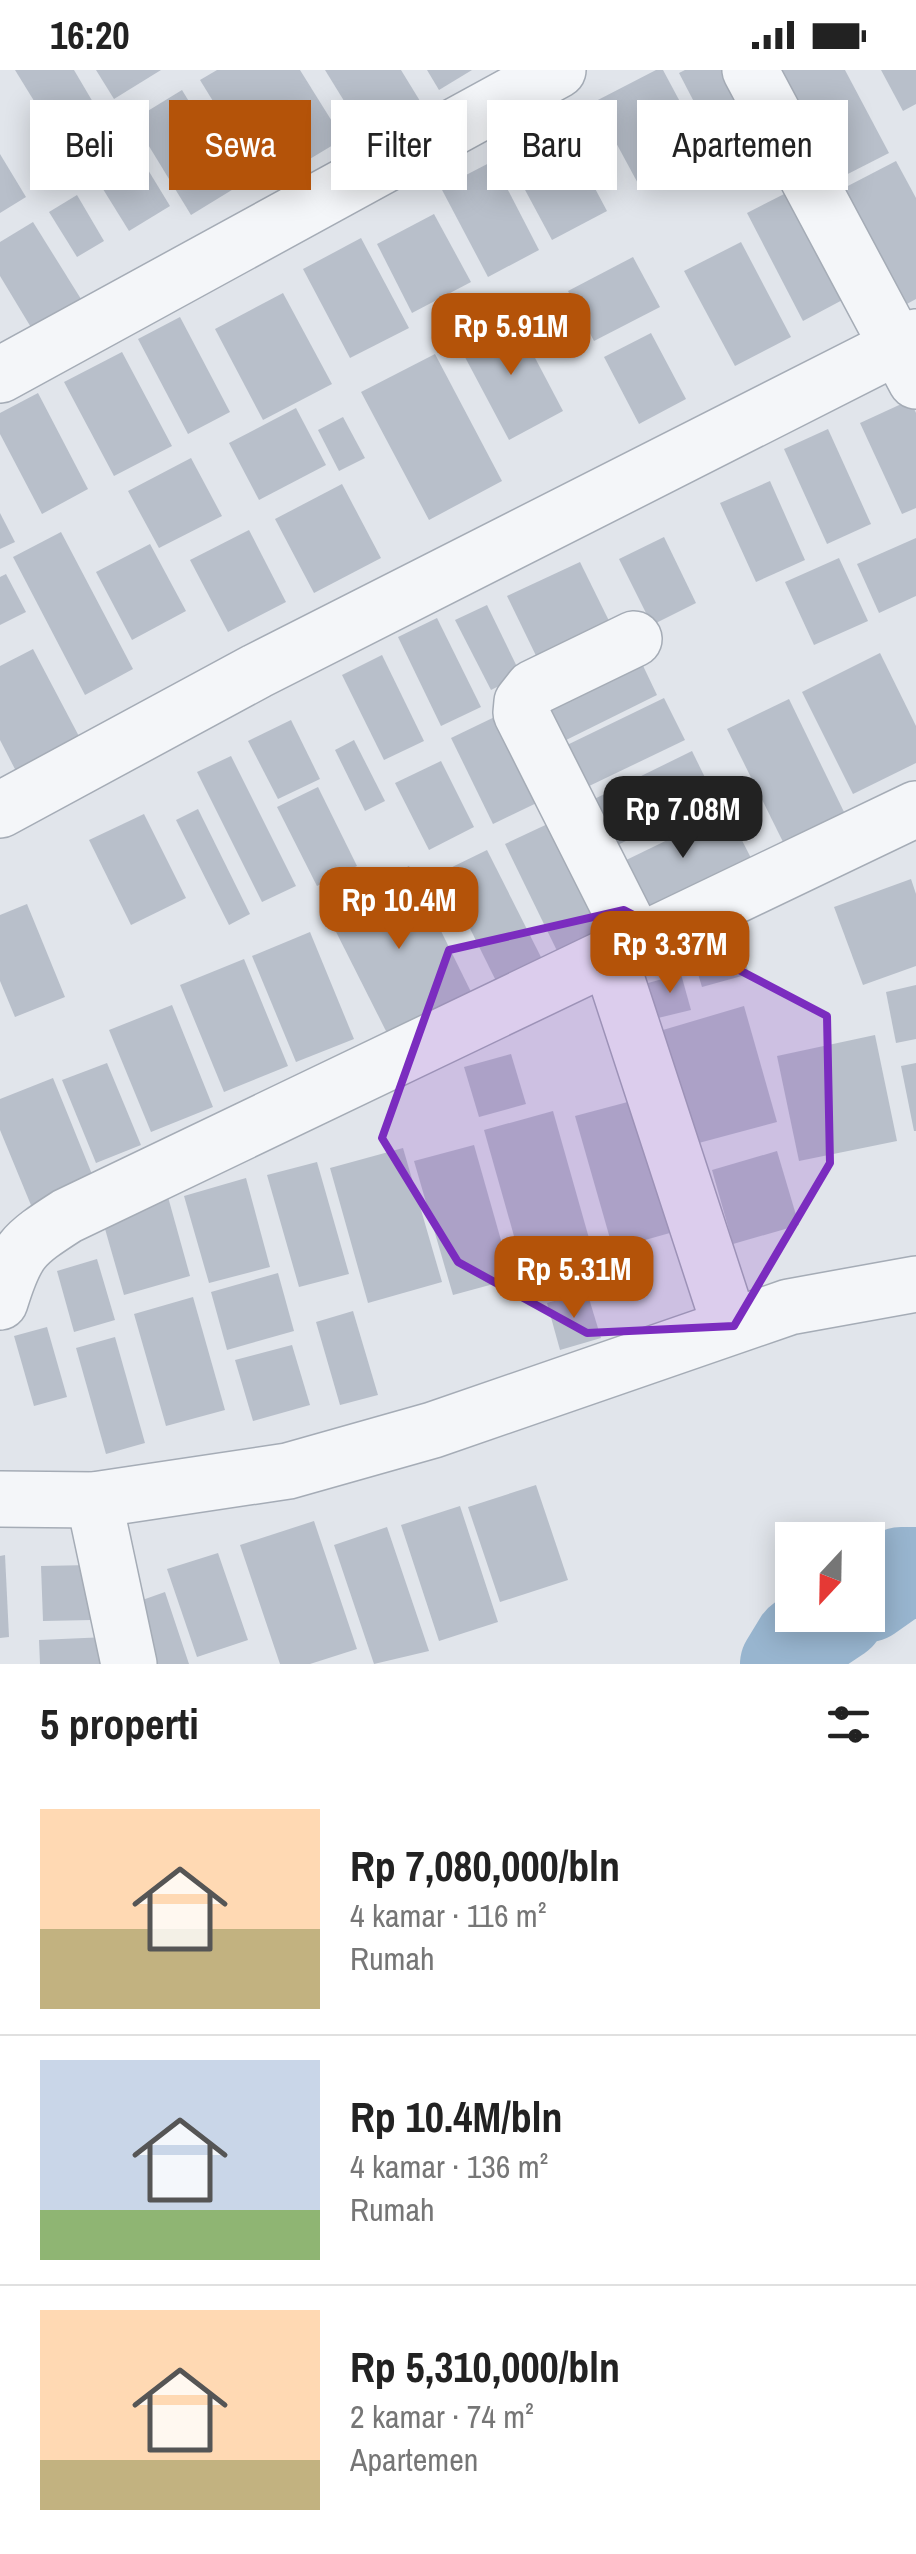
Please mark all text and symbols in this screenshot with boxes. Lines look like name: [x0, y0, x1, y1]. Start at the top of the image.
text: 16:20: [50, 10, 130, 61]
chip: Beli: [30, 100, 149, 190]
chip: Sewa: [169, 100, 311, 190]
chip: Filter: [331, 100, 467, 190]
chip: Baru: [487, 100, 617, 190]
chip: Apartemen: [637, 100, 848, 190]
pin: Rp 5.91M: [408, 293, 614, 378]
text: Rp 5.91M: [453, 304, 569, 347]
pin: Rp 7.08M: [580, 776, 786, 861]
text: Rp 7.08M: [625, 787, 741, 830]
pin: Rp 10.4M: [296, 867, 502, 952]
text: Rp 10.4M: [341, 878, 457, 921]
pin: Rp 3.37M: [567, 911, 773, 996]
text: Rp 3.37M: [612, 922, 728, 965]
pin: Rp 5.31M: [471, 1236, 677, 1321]
text: Rp 5.31M: [516, 1247, 632, 1290]
north arrow: [775, 1522, 885, 1632]
map controls: [775, 1522, 885, 1632]
text: 5 properti: [40, 1696, 199, 1752]
icon: filters: [821, 1697, 876, 1752]
text: Rp 7,080,000/bln: [350, 1838, 620, 1894]
icon: home: [120, 1849, 240, 1969]
text: 4 kamar · 116 m²: [350, 1894, 546, 1937]
text: Rumah: [350, 1937, 435, 1980]
text: Rp 10.4M/bln: [350, 2089, 562, 2145]
icon: home: [120, 2100, 240, 2220]
text: 4 kamar · 136 m²: [350, 2145, 548, 2188]
text: Rumah: [350, 2188, 435, 2231]
text: Rp 5,310,000/bln: [350, 2339, 620, 2395]
icon: home: [120, 2350, 240, 2470]
text: 2 kamar · 74 m²: [350, 2395, 534, 2438]
text: Apartemen: [350, 2438, 478, 2481]

